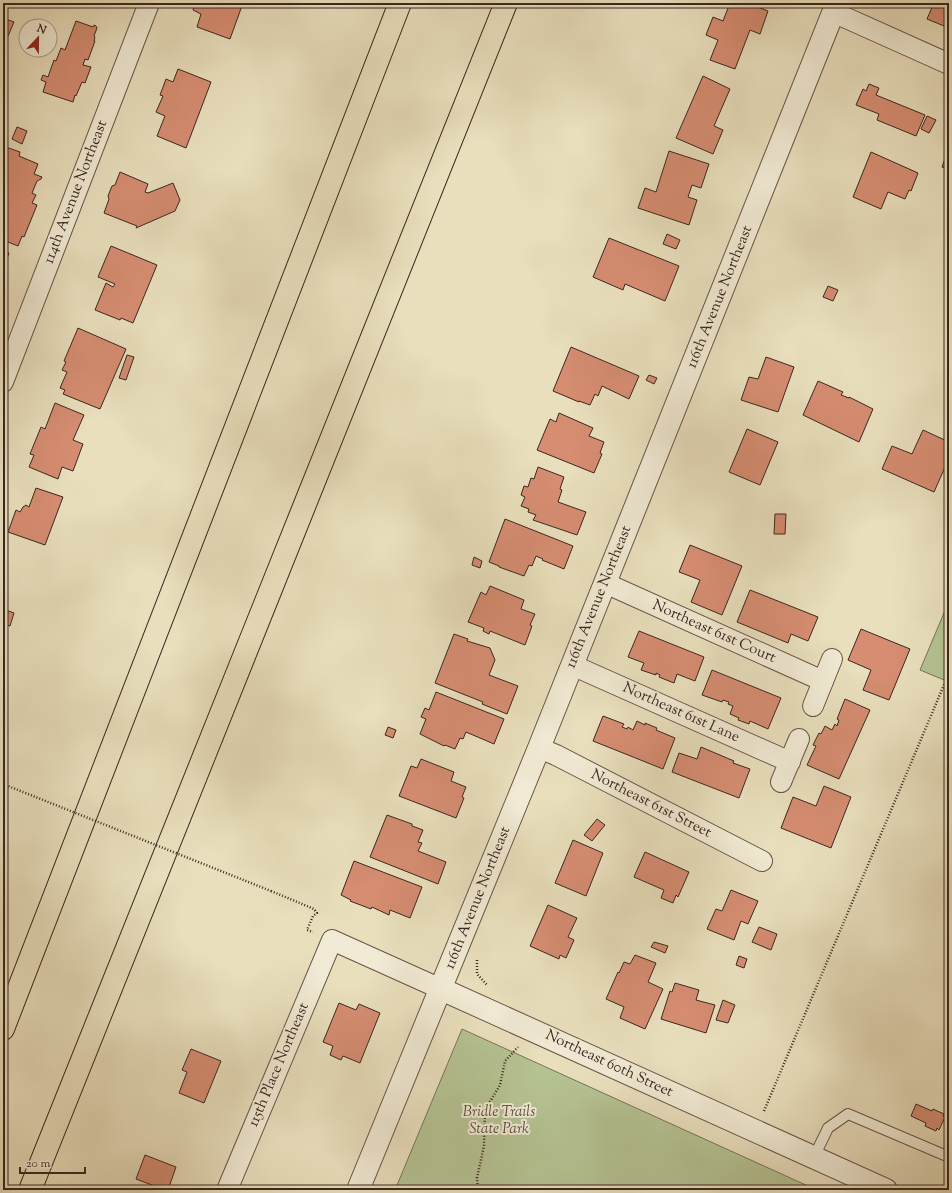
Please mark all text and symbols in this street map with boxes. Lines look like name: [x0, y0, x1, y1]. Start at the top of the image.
north arrow: [18, 18, 58, 58]
text: N: [33, 20, 49, 39]
street label: 114th Avenue Northeast: [39, 117, 113, 267]
street label: 116th Avenue Northeast: [682, 222, 758, 372]
street label: 116th Avenue Northeast: [561, 522, 637, 672]
street label: Northeast 61st Court: [649, 595, 779, 669]
street label: Northeast 61st Lane: [619, 678, 743, 748]
street label: Northeast 61st Street: [587, 764, 715, 844]
street label: 116th Avenue Northeast: [440, 823, 516, 973]
street label: 115th Place Northeast: [243, 1000, 315, 1130]
street label: Northeast 60th Street: [542, 1025, 676, 1103]
park label: Bridle Trails State Park: [463, 1102, 535, 1140]
scale bar: [20, 1149, 85, 1175]
text: 20 m: [26, 1155, 51, 1173]

